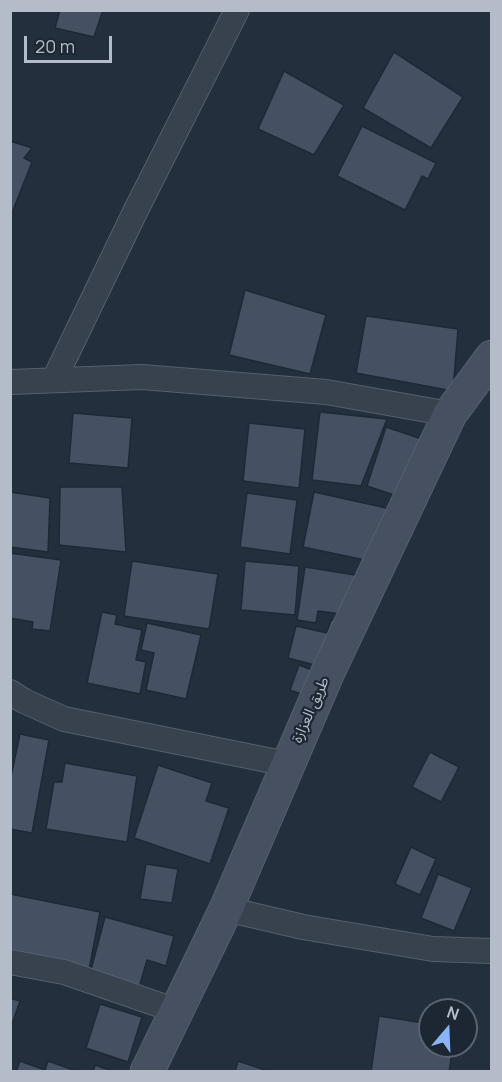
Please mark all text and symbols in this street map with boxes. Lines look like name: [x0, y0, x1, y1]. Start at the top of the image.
scale bar: [27, 24, 116, 62]
text: 20 m: [35, 34, 75, 58]
street label: طريق العزازة: [288, 674, 334, 746]
north arrow: [418, 998, 478, 1058]
text: N: [444, 1001, 462, 1025]

